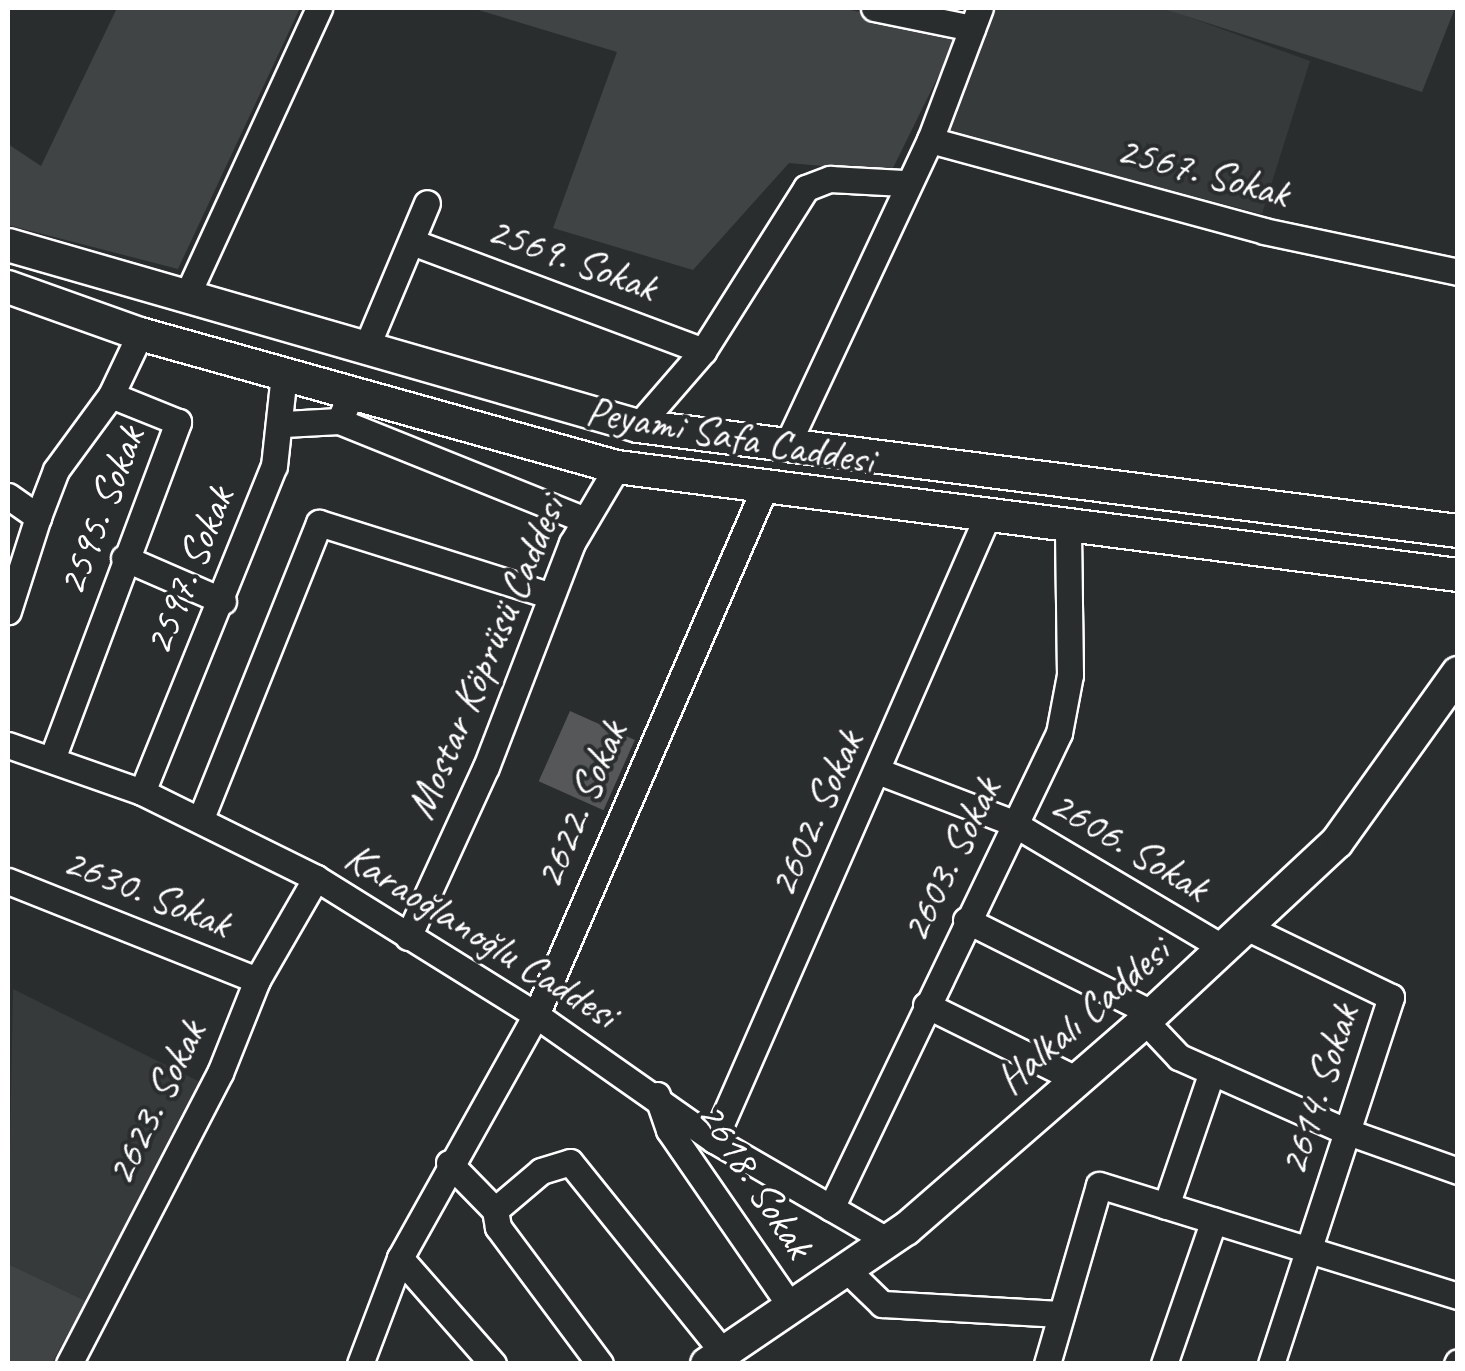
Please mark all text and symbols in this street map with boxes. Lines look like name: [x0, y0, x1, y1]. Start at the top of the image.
street label: 2567. Sokak: [1111, 125, 1295, 219]
street label: 2569. Sokak: [481, 205, 663, 313]
street label: Peyami Safa Caddesi: [582, 386, 878, 486]
street label: 2595. Sokak: [46, 420, 156, 602]
street label: 2597. Sokak: [133, 480, 245, 662]
street label: Mostar Köprüsü Caddesi: [395, 489, 577, 827]
street label: 2622. Sokak: [523, 714, 639, 896]
street label: 2602. Sokak: [757, 723, 875, 905]
street label: 2603. Sokak: [890, 770, 1012, 950]
street label: 2606. Sokak: [1040, 779, 1218, 913]
street label: Karaoğlanoğlu Caddesi: [335, 832, 627, 1040]
street label: 2630. Sokak: [56, 837, 238, 949]
street label: Halkalı Caddesi: [986, 927, 1180, 1105]
street label: 2614. Sokak: [1268, 998, 1370, 1182]
street label: 2623. Sokak: [95, 1013, 217, 1193]
street label: 2618. Sokak: [686, 1092, 824, 1268]

